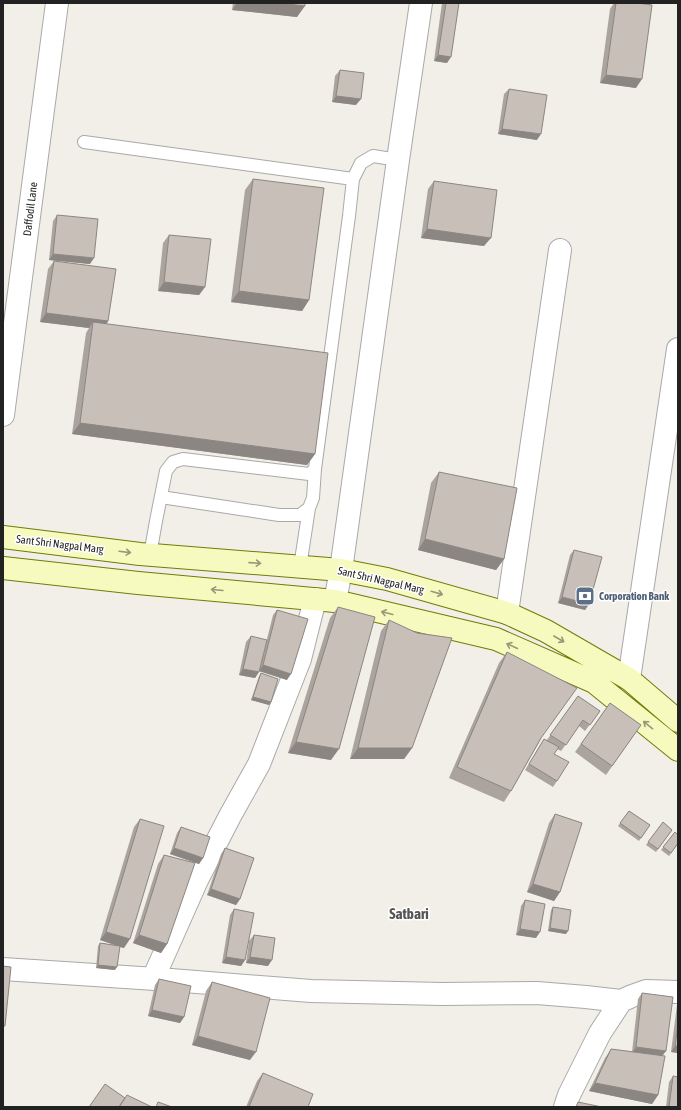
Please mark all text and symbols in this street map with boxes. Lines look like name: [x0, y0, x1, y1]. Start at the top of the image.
street label: Daffodil Lane: [21, 181, 39, 237]
street label: Sant Shri Nagpal Marg: [15, 533, 105, 555]
one-way arrow: [118, 548, 131, 556]
one-way arrow: [248, 560, 261, 567]
street label: Sant Shri Nagpal Marg: [337, 564, 426, 596]
bank icon: Corporation Bank: [574, 585, 596, 607]
one-way arrow: [211, 586, 224, 594]
one-way arrow: [431, 590, 444, 597]
place label: Corporation Bank: [599, 590, 669, 602]
one-way arrow: [381, 609, 394, 616]
one-way arrow: [553, 635, 565, 643]
one-way arrow: [507, 642, 519, 650]
one-way arrow: [642, 721, 653, 730]
district label: Satbari: [389, 905, 429, 922]

